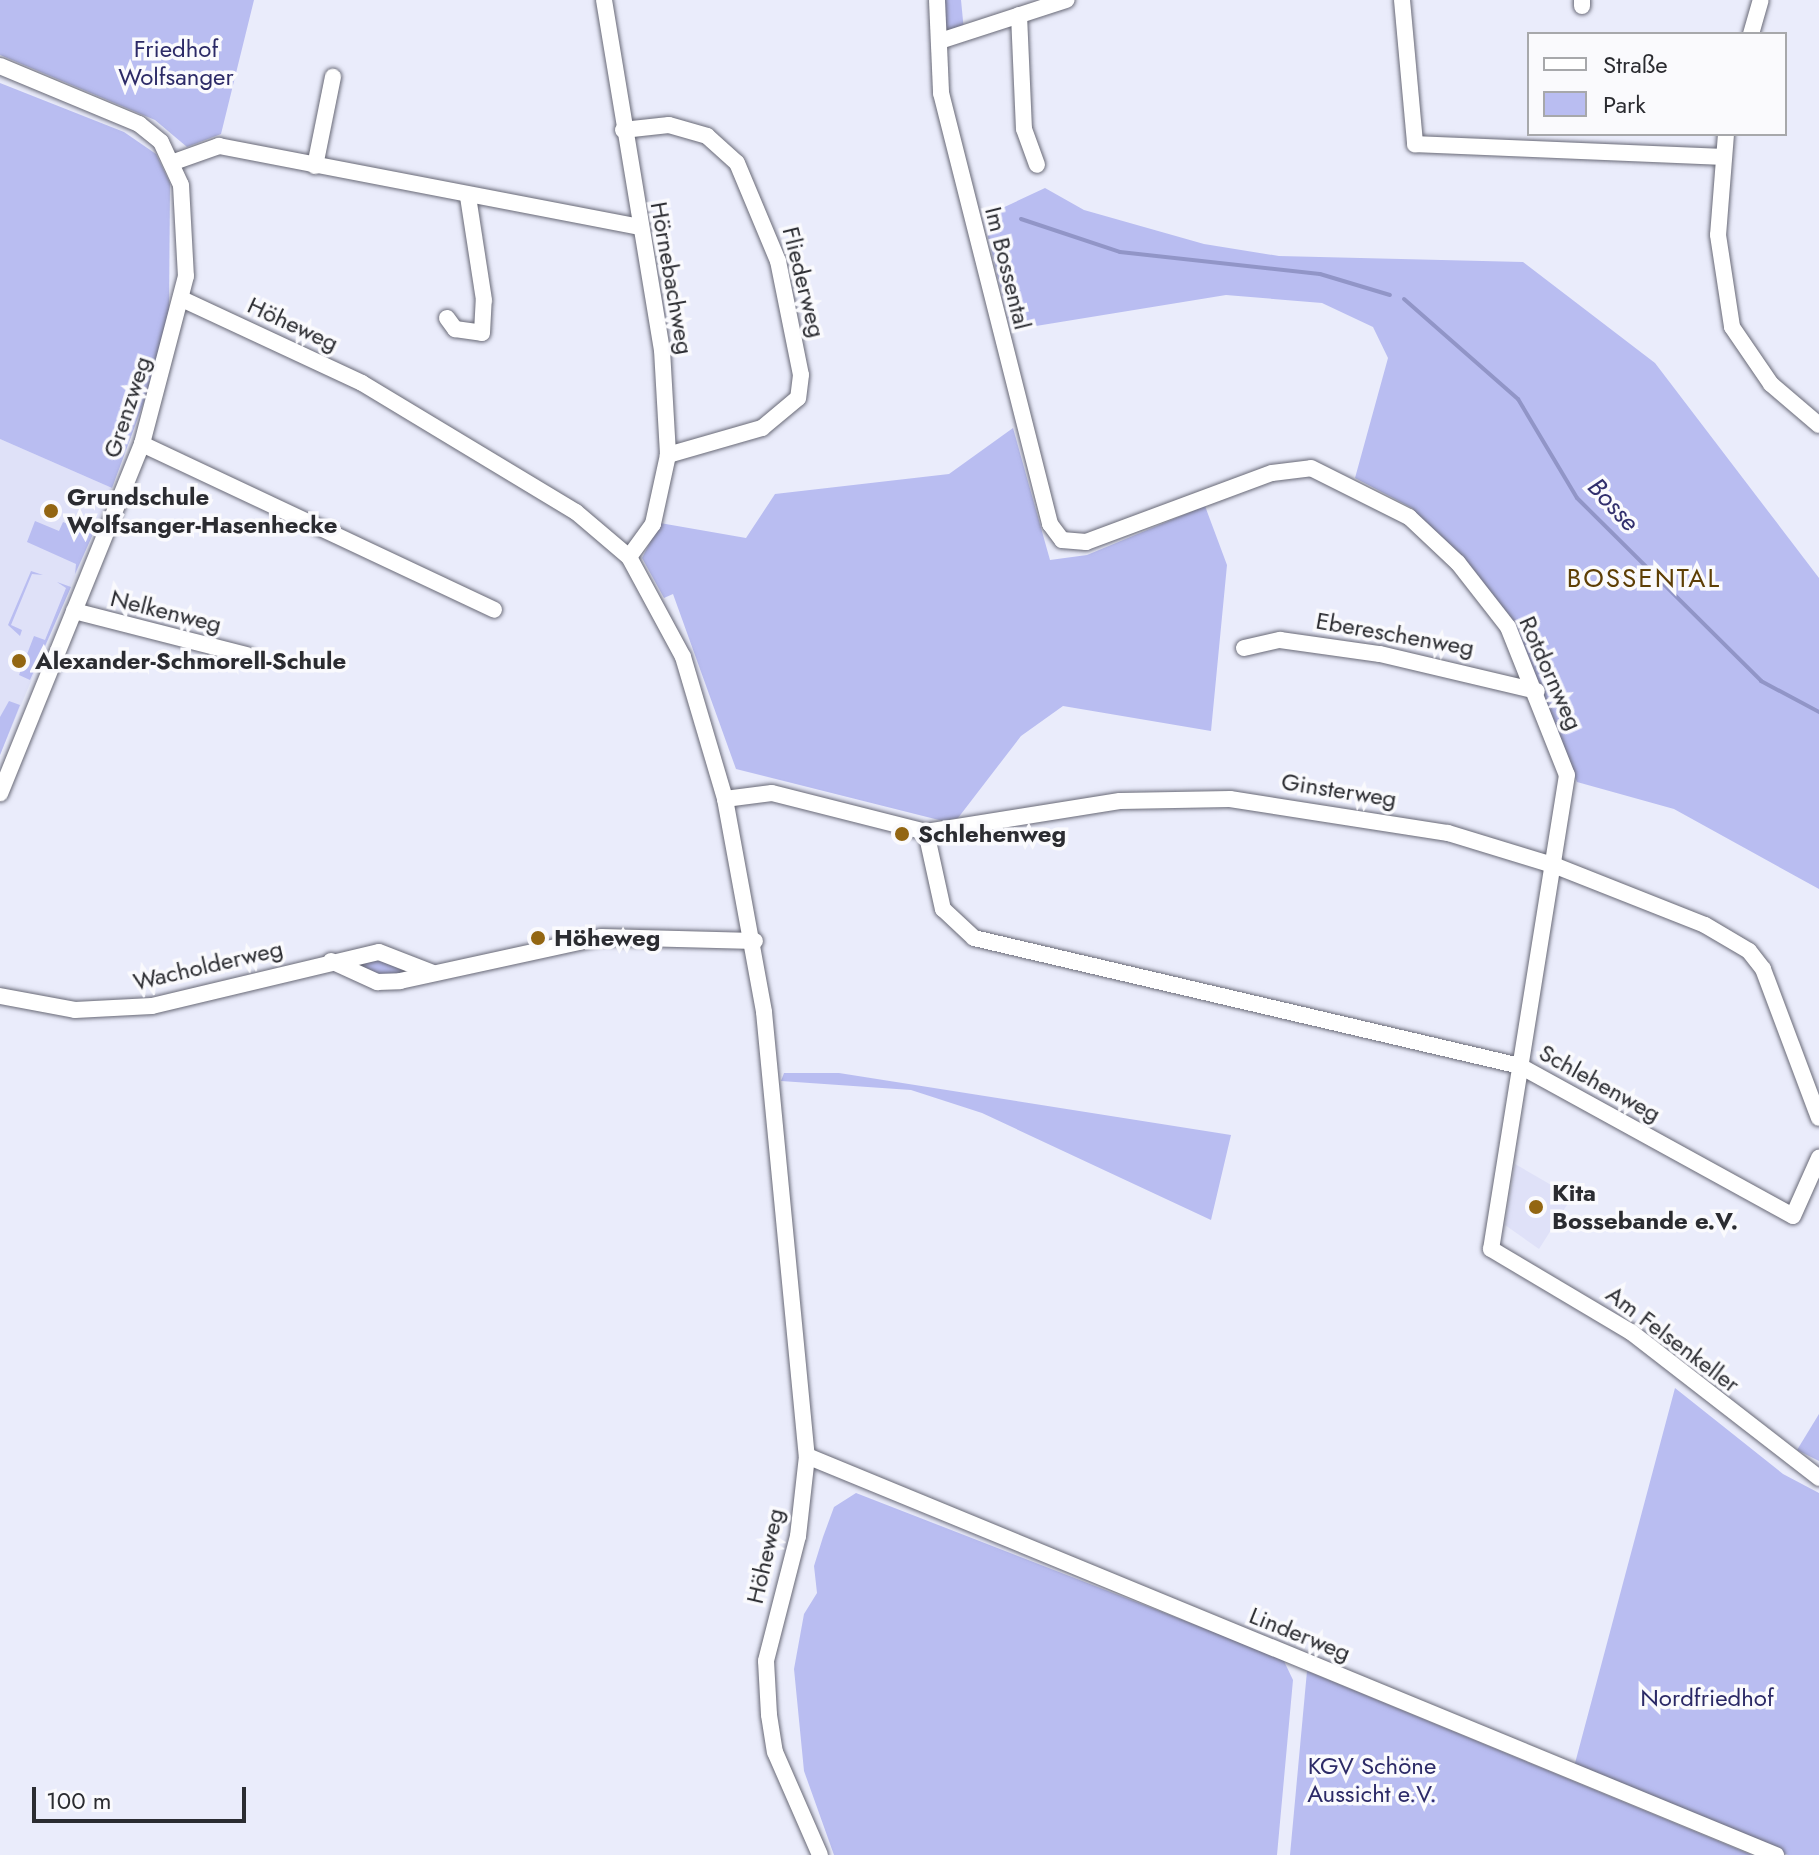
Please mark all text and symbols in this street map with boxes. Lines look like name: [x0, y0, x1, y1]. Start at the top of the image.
legend: [1527, 32, 1787, 136]
park label: Friedhof Wolfsanger: [118, 35, 234, 91]
text: Straße: [1603, 47, 1668, 82]
text: Park: [1603, 87, 1646, 122]
street label: Hörnebachweg: [644, 199, 700, 357]
street label: Im Bossental: [979, 204, 1037, 332]
street label: Fliederweg: [776, 224, 832, 340]
street label: Höheweg: [243, 290, 343, 358]
street label: Grenzweg: [97, 353, 157, 461]
water label: Bosse: [1581, 472, 1645, 538]
place label: Grundschule Wolfsanger-Hasenhecke: [67, 483, 338, 539]
marker: Grundschule Wolfsanger-Hasenhecke: [42, 502, 60, 520]
district label: BOSSENTAL: [1567, 563, 1721, 595]
street label: Nelkenweg: [107, 583, 225, 639]
street label: Ebereschenweg: [1314, 606, 1476, 662]
street label: Rotdornweg: [1513, 612, 1589, 734]
place label: Alexander-Schmorell-Schule: [35, 647, 346, 675]
marker: Alexander-Schmorell-Schule: [10, 652, 28, 670]
street label: Ginsterweg: [1279, 767, 1399, 813]
place label: Schlehenweg: [918, 820, 1066, 848]
marker: Schlehenweg: [893, 825, 911, 843]
place label: Höheweg: [554, 924, 660, 952]
marker: Höheweg: [529, 929, 547, 947]
street label: Wacholderweg: [130, 934, 286, 996]
street label: Schlehenweg: [1534, 1038, 1666, 1128]
place label: Kita Bossebande e.V.: [1552, 1179, 1738, 1235]
marker: Kita Bossebande e.V.: [1527, 1198, 1545, 1216]
street label: Am Felsenkeller: [1601, 1279, 1745, 1399]
street label: Höheweg: [740, 1506, 790, 1606]
street label: Linderweg: [1245, 1601, 1355, 1667]
park label: Nordfriedhof: [1640, 1684, 1774, 1712]
park label: KGV Schöne Aussicht e.V.: [1307, 1752, 1437, 1808]
scale bar: [36, 1771, 250, 1821]
text: 100 m: [46, 1783, 112, 1818]

